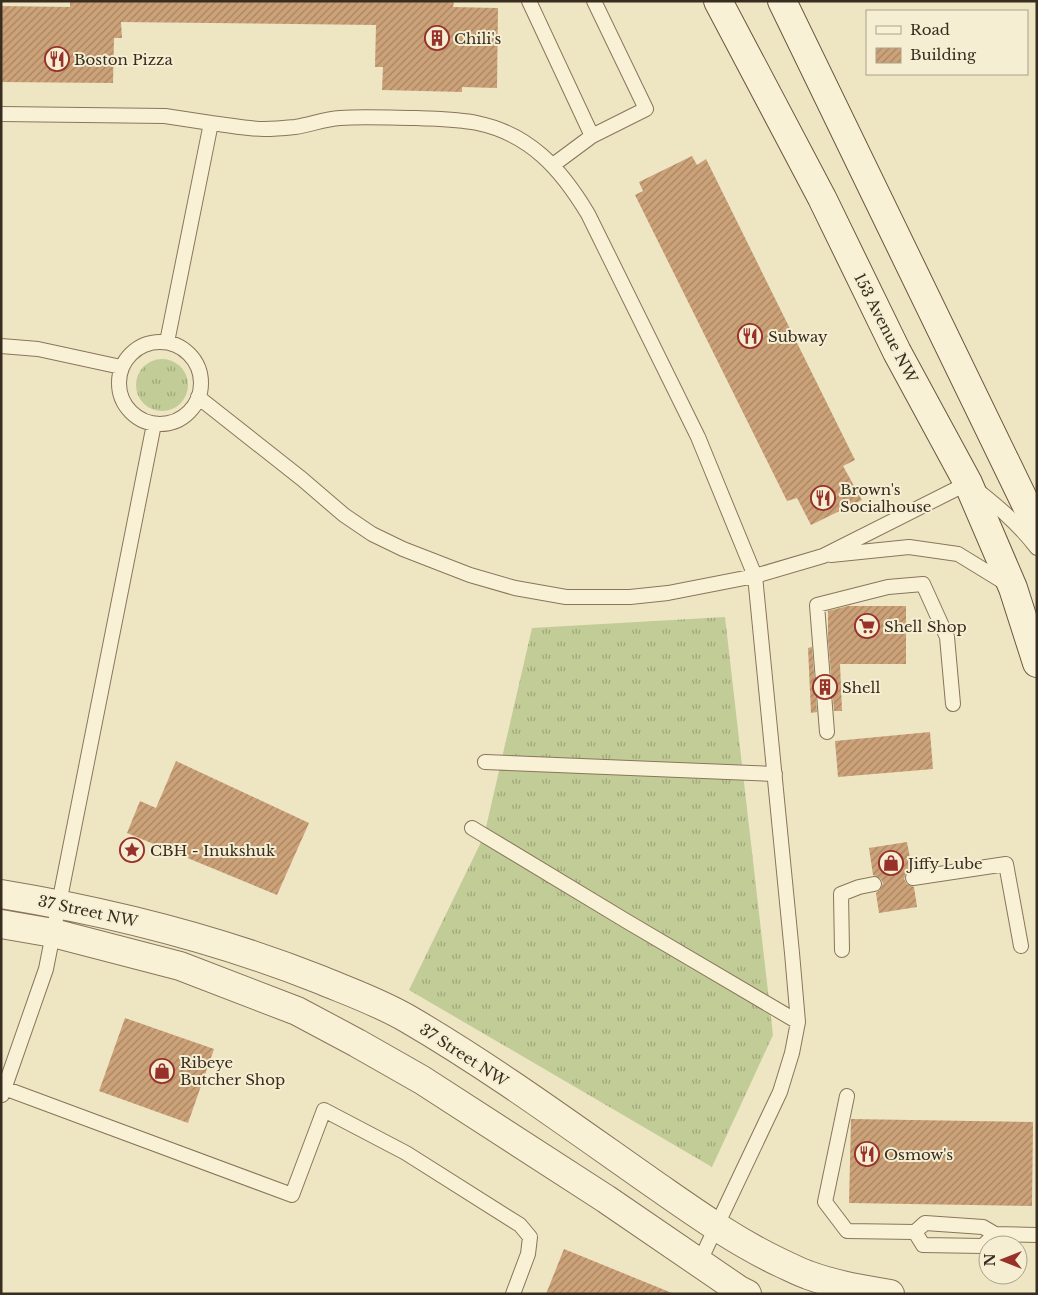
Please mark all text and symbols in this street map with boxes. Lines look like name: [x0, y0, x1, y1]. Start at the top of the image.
legend: [866, 10, 1028, 75]
text: Road: [910, 20, 950, 39]
building icon: Chili's: [424, 25, 450, 51]
place label: Chili's: [454, 29, 501, 48]
text: Building: [910, 45, 977, 64]
restaurant icon: Boston Pizza: [44, 46, 70, 72]
place label: Boston Pizza: [74, 50, 173, 69]
street label: 153 Avenue NW: [850, 270, 922, 386]
restaurant icon: Subway: [737, 323, 763, 349]
place label: Subway: [768, 327, 828, 346]
place label: Brown's Socialhouse: [840, 480, 931, 516]
restaurant icon: Brown's Socialhouse: [810, 485, 836, 511]
supermarket icon: Shell Shop: [854, 613, 880, 639]
place label: Shell Shop: [884, 617, 967, 636]
building icon: Shell: [812, 674, 838, 700]
place label: Shell: [842, 678, 880, 697]
place icon: CBH - Inukshuk: [119, 837, 145, 863]
place label: CBH - Inukshuk: [150, 841, 276, 860]
shop icon: Jiffy Lube: [878, 850, 904, 876]
place label: Jiffy Lube: [906, 854, 983, 873]
street label: 37 Street NW: [36, 891, 140, 931]
street label: 37 Street NW: [416, 1019, 512, 1091]
place label: Ribeye Butcher Shop: [180, 1053, 285, 1089]
shop icon: Ribeye Butcher Shop: [149, 1058, 175, 1084]
restaurant icon: Osmow's: [854, 1141, 880, 1167]
place label: Osmow's: [884, 1145, 953, 1164]
north arrow: [978, 1235, 1028, 1285]
text: N: [981, 1253, 999, 1267]

